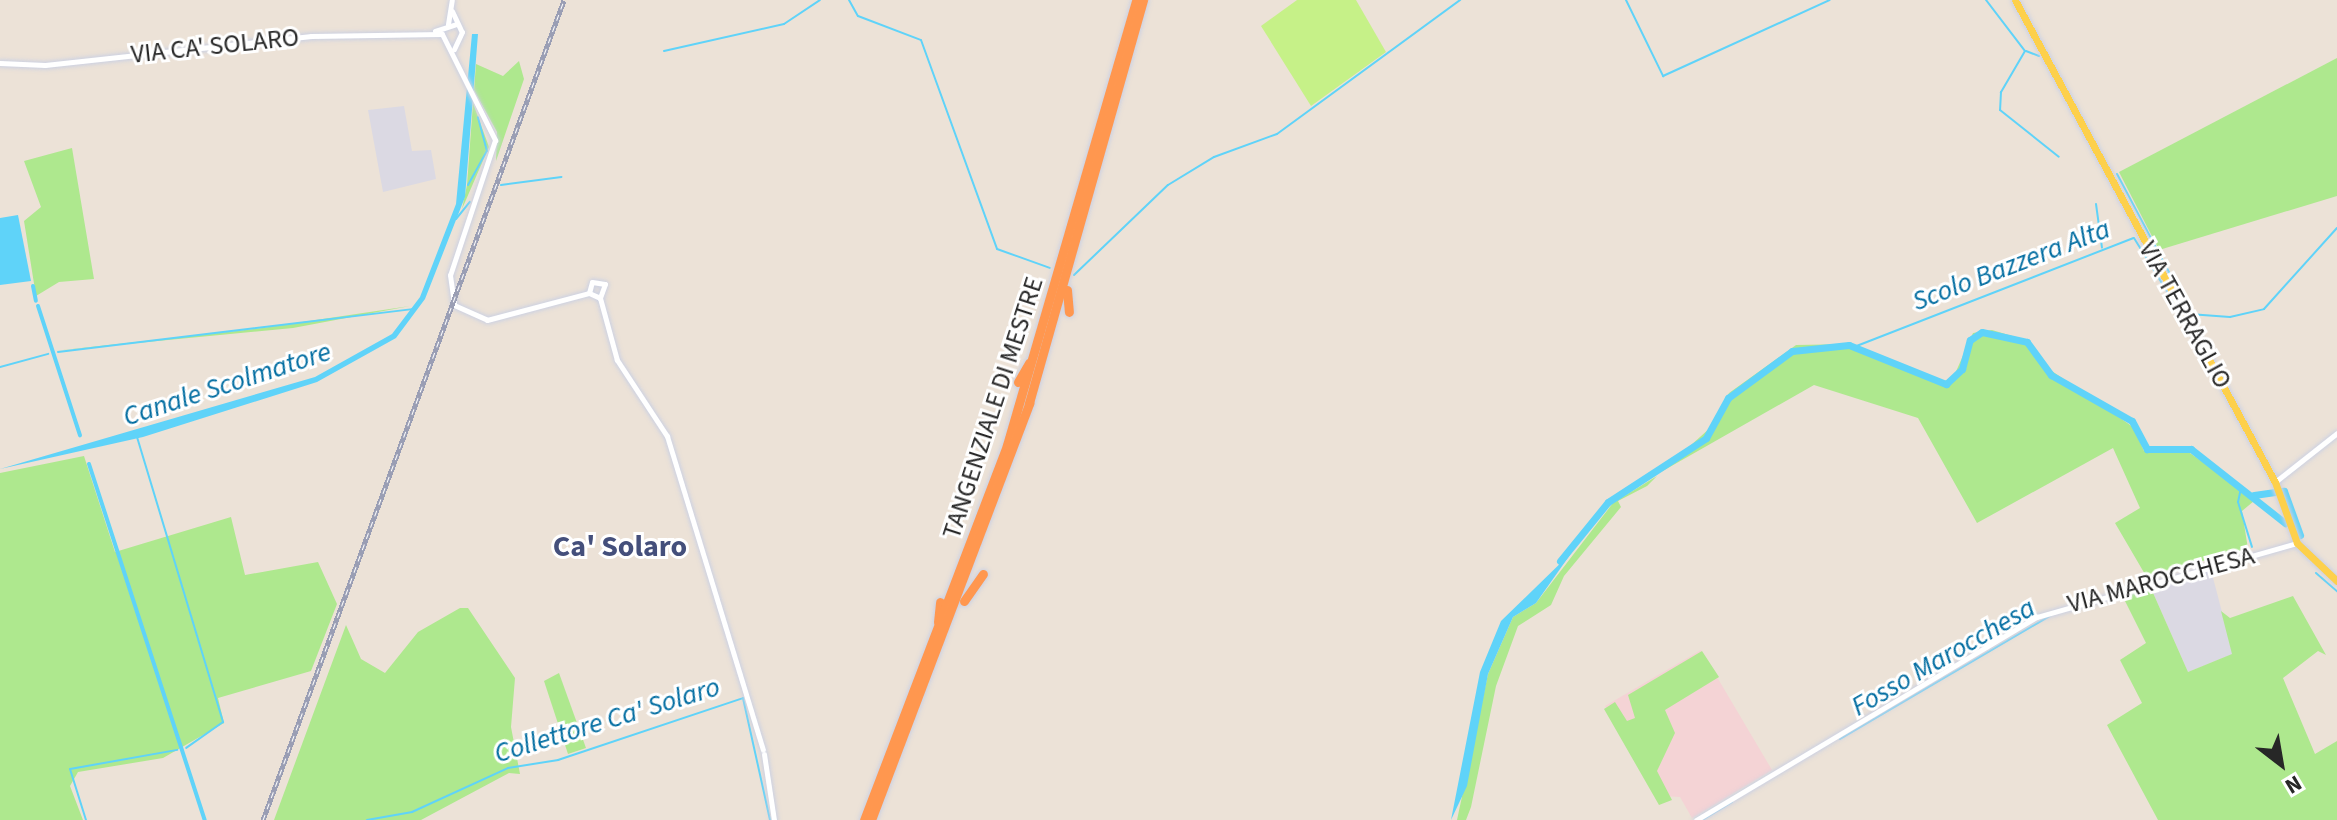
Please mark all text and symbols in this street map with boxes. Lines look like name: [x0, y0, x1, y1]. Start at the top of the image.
street label: VIA CA' SOLARO: [129, 22, 301, 70]
water label: Scolo Bazzera Alta: [1907, 212, 2115, 318]
street label: VIA TERRAGLIO: [2132, 236, 2238, 394]
street label: TANGENZIALE DI MESTRE: [936, 273, 1050, 543]
water label: Canale Scolmatore: [119, 335, 335, 433]
district label: Ca' Solaro: [553, 529, 687, 565]
street label: VIA MAROCCHESA: [2064, 540, 2258, 620]
water label: Fosso Marocchesa: [1845, 591, 2041, 723]
water label: Collettore Ca' Solaro: [490, 670, 724, 770]
north arrow: [2241, 724, 2321, 804]
text: N: [2279, 767, 2308, 802]

